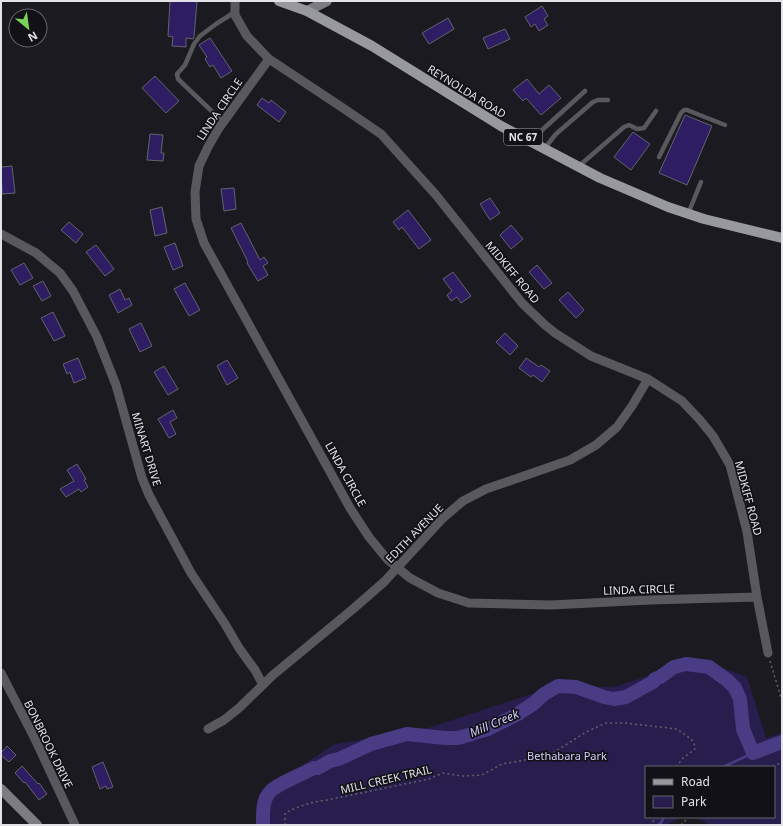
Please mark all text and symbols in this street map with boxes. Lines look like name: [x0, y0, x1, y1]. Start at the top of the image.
north arrow: [8, 8, 48, 48]
text: N: [26, 28, 41, 46]
street label: REYNOLDA ROAD: [425, 61, 509, 121]
street label: LINDA CIRCLE: [193, 75, 245, 143]
road number: NC 67: [504, 129, 542, 145]
street label: MIDKIFF ROAD: [483, 238, 543, 306]
street label: MINART DRIVE: [129, 410, 165, 488]
street label: LINDA CIRCLE: [322, 439, 370, 509]
street label: MIDKIFF ROAD: [732, 459, 766, 537]
street label: EDITH AVENUE: [382, 500, 446, 566]
street label: LINDA CIRCLE: [603, 580, 675, 598]
street label: BONBROOK DRIVE: [21, 697, 77, 791]
water label: Mill Creek: [467, 705, 522, 741]
park label: Bethabara Park: [527, 748, 607, 763]
street label: MILL CREEK TRAIL: [339, 761, 433, 797]
legend: [645, 766, 775, 818]
text: Road: [681, 773, 710, 790]
text: Park: [681, 793, 707, 810]

